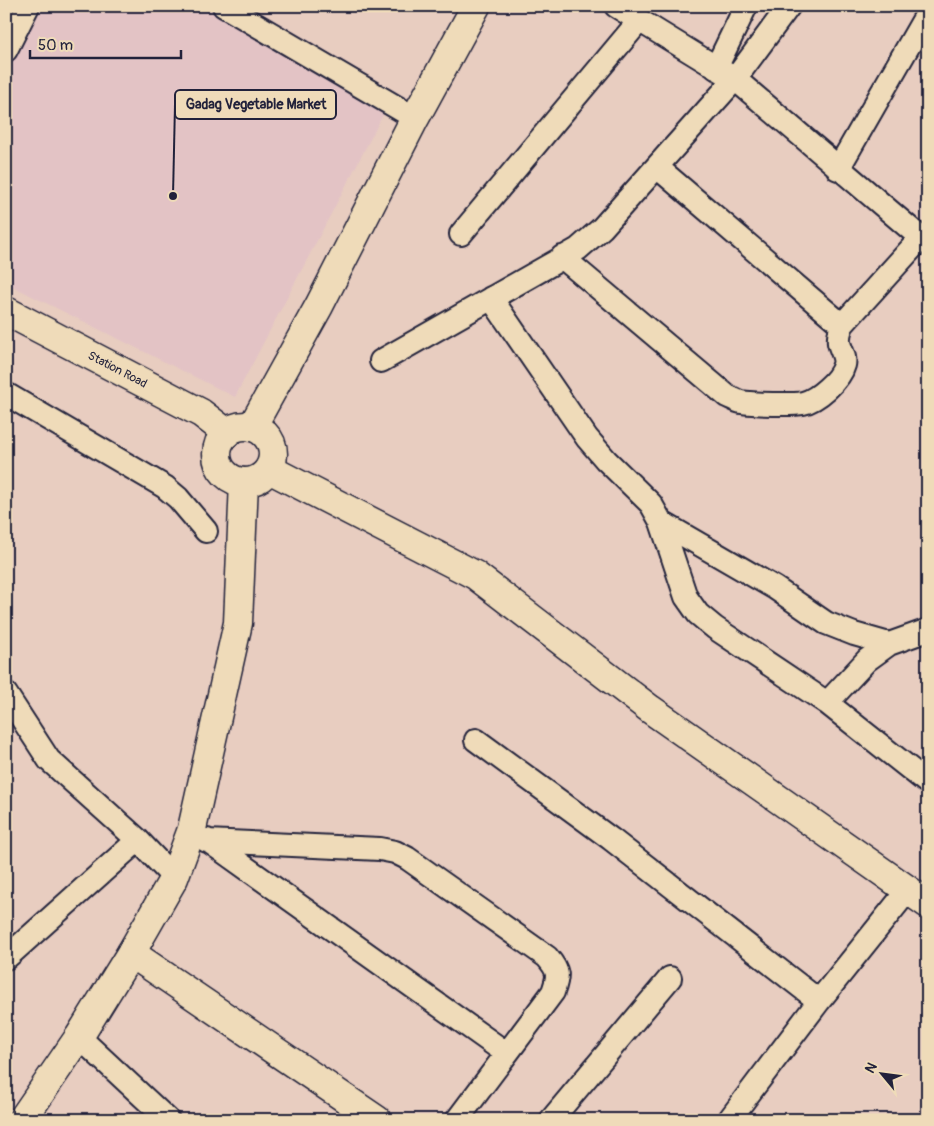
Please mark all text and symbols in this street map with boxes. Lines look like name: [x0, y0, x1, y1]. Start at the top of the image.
scale bar: [30, 28, 181, 60]
text: 50 m: [38, 36, 73, 55]
callout: Gadag Vegetable Market: [175, 90, 336, 119]
text: Gadag Vegetable Market: [186, 96, 327, 113]
street label: Station Road: [85, 348, 150, 392]
north arrow: [856, 1048, 906, 1098]
text: N: [861, 1060, 881, 1076]

